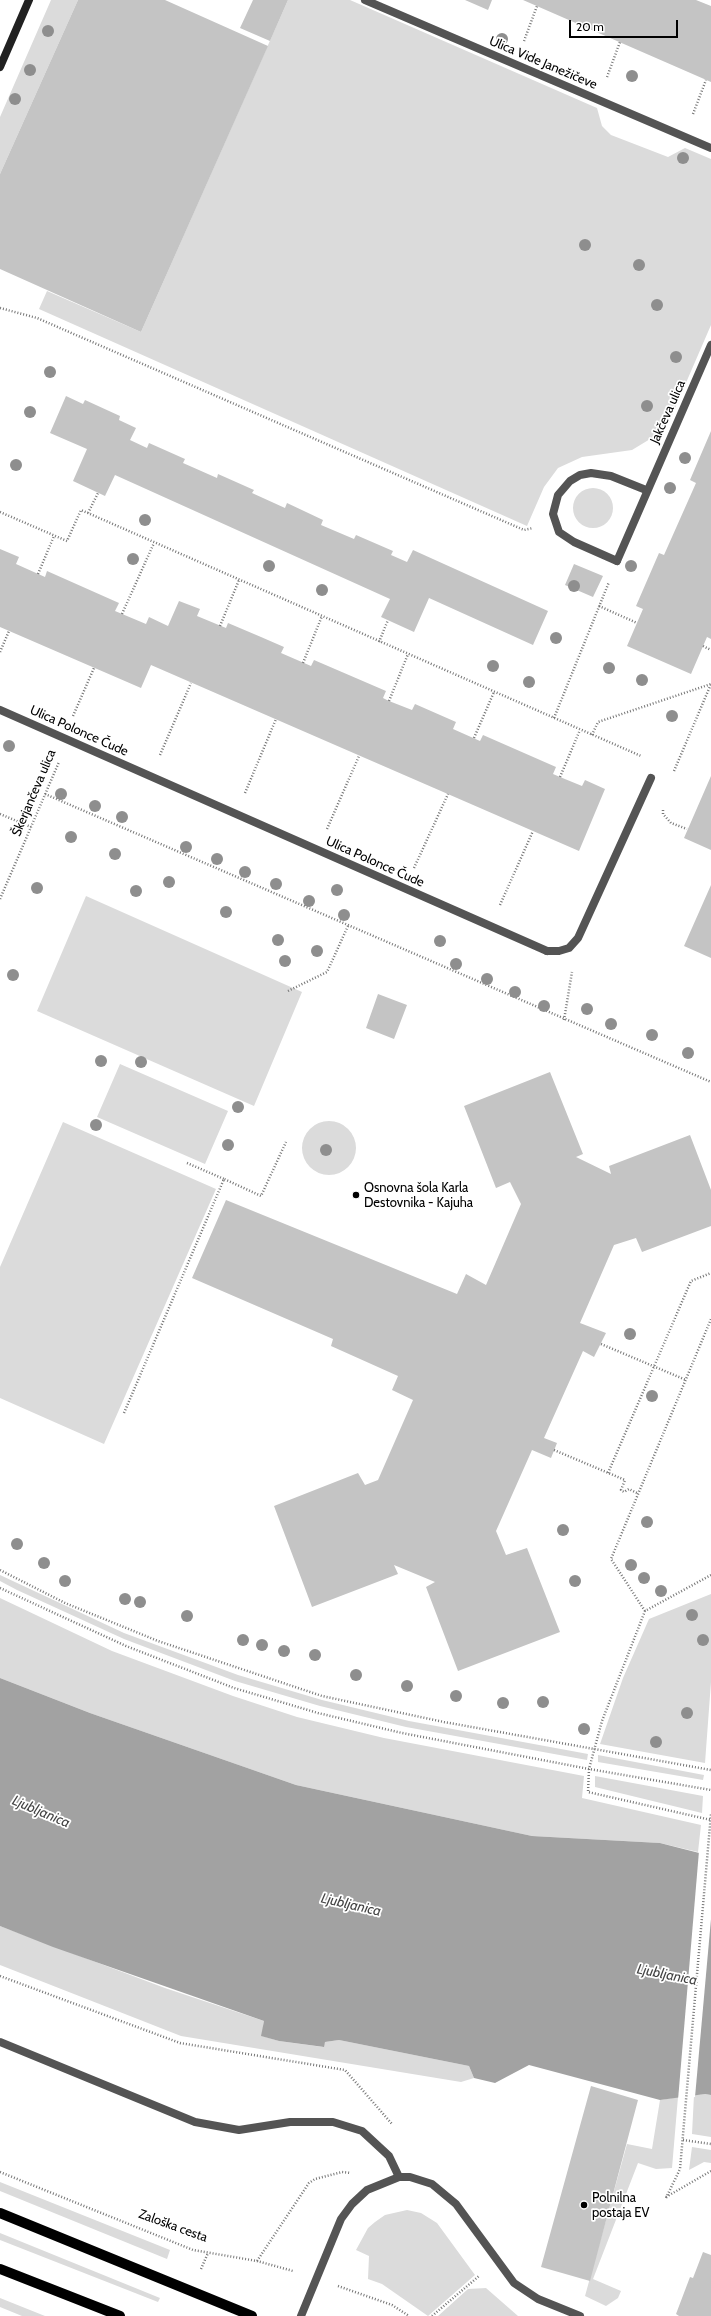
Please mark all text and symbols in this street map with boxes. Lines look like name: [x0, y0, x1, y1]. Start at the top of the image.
scale bar: [571, 12, 680, 38]
text: 20 m: [576, 19, 604, 34]
street label: Ulica Vide Janežičeve: [487, 33, 599, 93]
street label: Jakčeva ulica: [647, 378, 689, 446]
street label: Ulica Polonce Čude: [27, 702, 131, 760]
street label: Škerjančeva ulica: [9, 747, 59, 839]
street label: Ulica Polonce Čude: [323, 833, 427, 891]
place label: Osnovna šola Karla Destovnika - Kajuha: [364, 1180, 473, 1211]
marker: Osnovna šola Karla Destovnika - Kajuha: [351, 1190, 361, 1200]
water label: Ljubljanica: [10, 1792, 72, 1832]
water label: Ljubljanica: [319, 1890, 383, 1920]
water label: Ljubljanica: [635, 1961, 699, 1989]
place label: Polnilna postaja EV: [592, 2190, 649, 2221]
marker: Polnilna postaja EV: [579, 2200, 589, 2210]
street label: Zaloška cesta: [136, 2206, 210, 2246]

